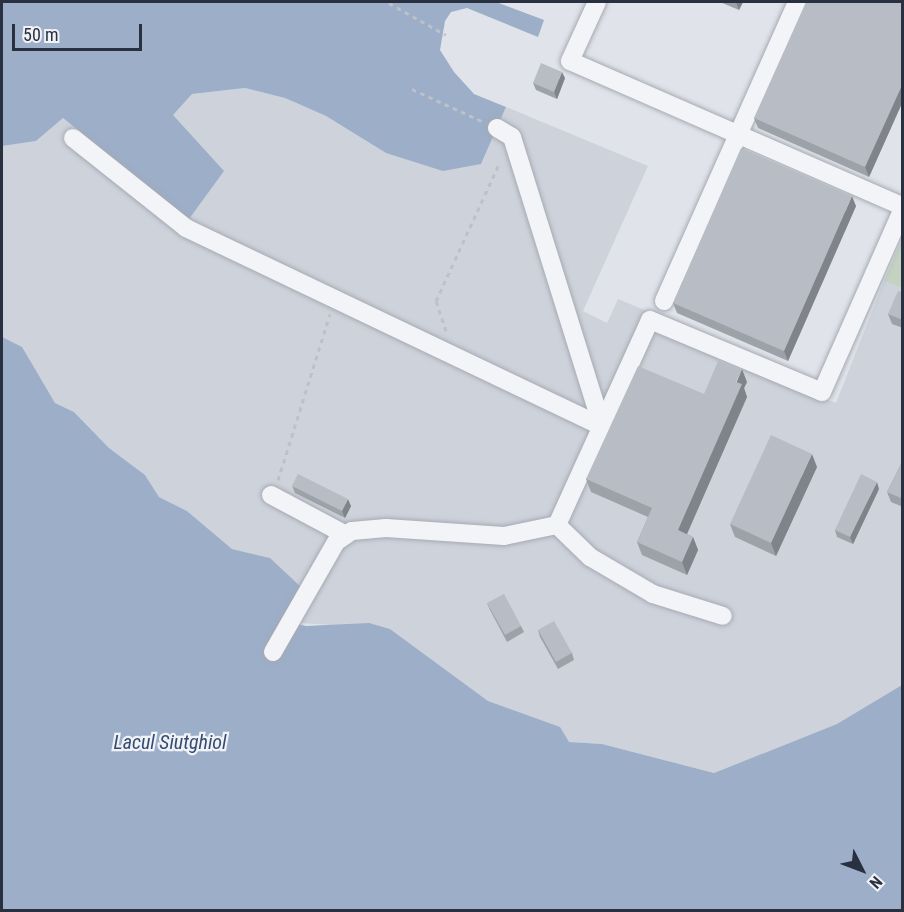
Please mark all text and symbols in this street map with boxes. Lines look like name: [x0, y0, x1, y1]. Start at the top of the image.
scale bar: [15, 12, 146, 50]
text: 50 m: [23, 24, 58, 45]
water label: Lacul Siutghiol: [113, 730, 227, 754]
north arrow: [832, 840, 892, 900]
text: N: [865, 872, 886, 892]

